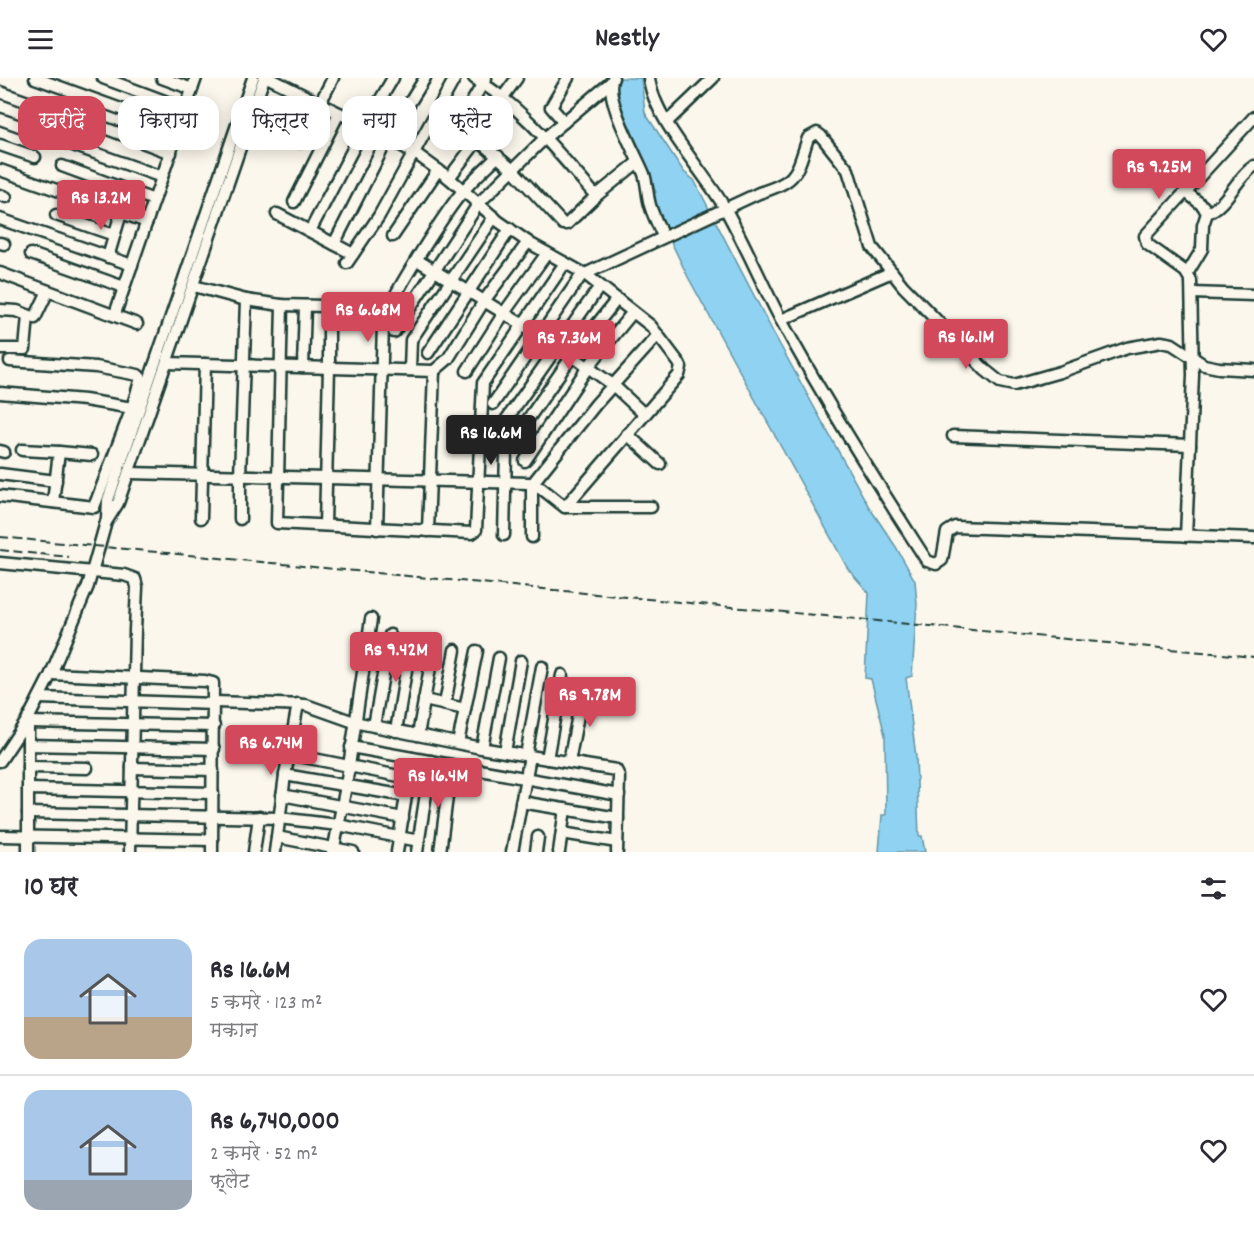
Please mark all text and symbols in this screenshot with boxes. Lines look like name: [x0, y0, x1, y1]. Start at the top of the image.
text: Nestly: [595, 20, 659, 59]
icon: menu: [24, 23, 57, 56]
icon: heart: [1197, 23, 1230, 56]
chip: खरीदें: [18, 96, 106, 150]
chip: किराया: [118, 96, 219, 150]
chip: फ़िल्टर: [231, 96, 330, 150]
chip: नया: [342, 96, 417, 150]
chip: फ़्लैट: [429, 96, 513, 150]
pin: Rs 9.25M: [1097, 149, 1221, 200]
text: Rs 9.25M: [1127, 154, 1191, 182]
pin: Rs 13.2M: [39, 180, 163, 231]
text: Rs 13.2M: [71, 185, 131, 213]
pin: Rs 6.68M: [306, 292, 430, 343]
text: Rs 6.68M: [335, 297, 401, 325]
pin: Rs 16.1M: [904, 319, 1028, 370]
pin: Rs 7.36M: [507, 320, 631, 371]
text: Rs 16.1M: [938, 324, 994, 352]
text: Rs 7.36M: [537, 325, 601, 353]
pin: Rs 16.6M: [429, 415, 553, 466]
text: Rs 16.6M: [460, 420, 522, 448]
pin: Rs 9.42M: [334, 632, 458, 683]
text: Rs 9.42M: [364, 637, 428, 665]
pin: Rs 9.78M: [528, 677, 652, 728]
text: Rs 9.78M: [559, 682, 621, 710]
pin: Rs 6.74M: [209, 725, 333, 776]
text: Rs 6.74M: [239, 730, 303, 758]
pin: Rs 16.4M: [376, 758, 500, 809]
text: Rs 16.4M: [408, 763, 468, 791]
text: 10 घर: [24, 870, 78, 907]
icon: filters: [1197, 872, 1230, 905]
text: Rs 16.6M: [210, 953, 290, 990]
icon: home: [72, 963, 144, 1035]
icon: heart: [1197, 983, 1230, 1016]
text: 5 कमरे · 123 m²: [210, 990, 322, 1018]
text: मकान: [210, 1018, 258, 1046]
text: Rs 6,740,000: [210, 1104, 340, 1141]
icon: home: [72, 1114, 144, 1186]
icon: heart: [1197, 1134, 1230, 1167]
text: 2 कमरे · 52 m²: [210, 1141, 318, 1169]
text: फ़्लैट: [210, 1169, 250, 1197]

